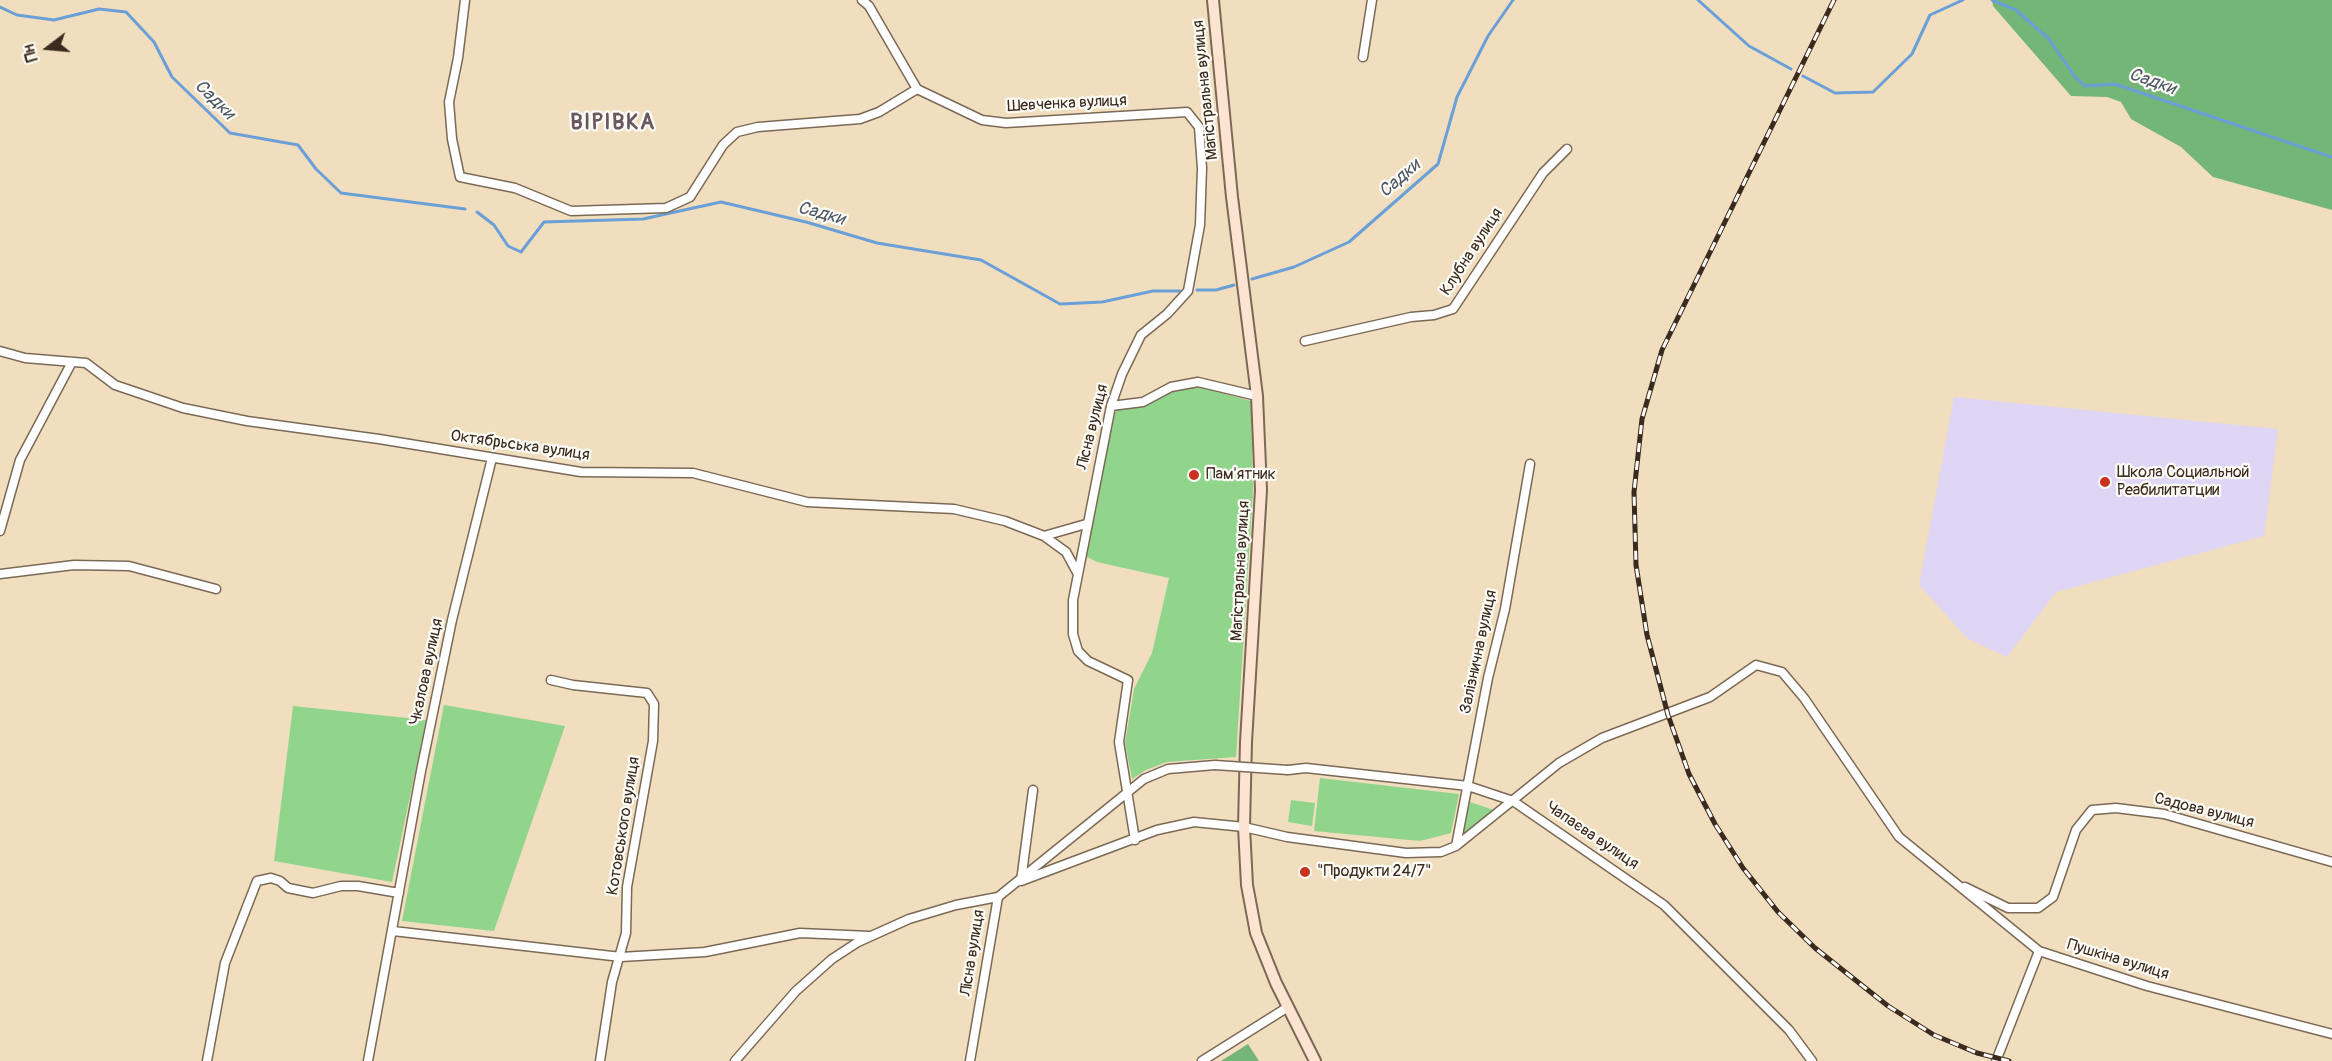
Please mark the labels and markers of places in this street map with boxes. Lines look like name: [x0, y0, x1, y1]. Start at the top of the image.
place label: Школа Социальной Реабилитатции: [2117, 463, 2249, 501]
place label: Пам'ятник: [1206, 465, 1276, 485]
marker: Пам'ятник: [1187, 468, 1201, 482]
marker: Школа Социальной Реабилитатции: [2098, 475, 2112, 489]
place label: "Продукти 24/7": [1317, 862, 1431, 882]
marker: "Продукти 24/7": [1298, 865, 1312, 879]

